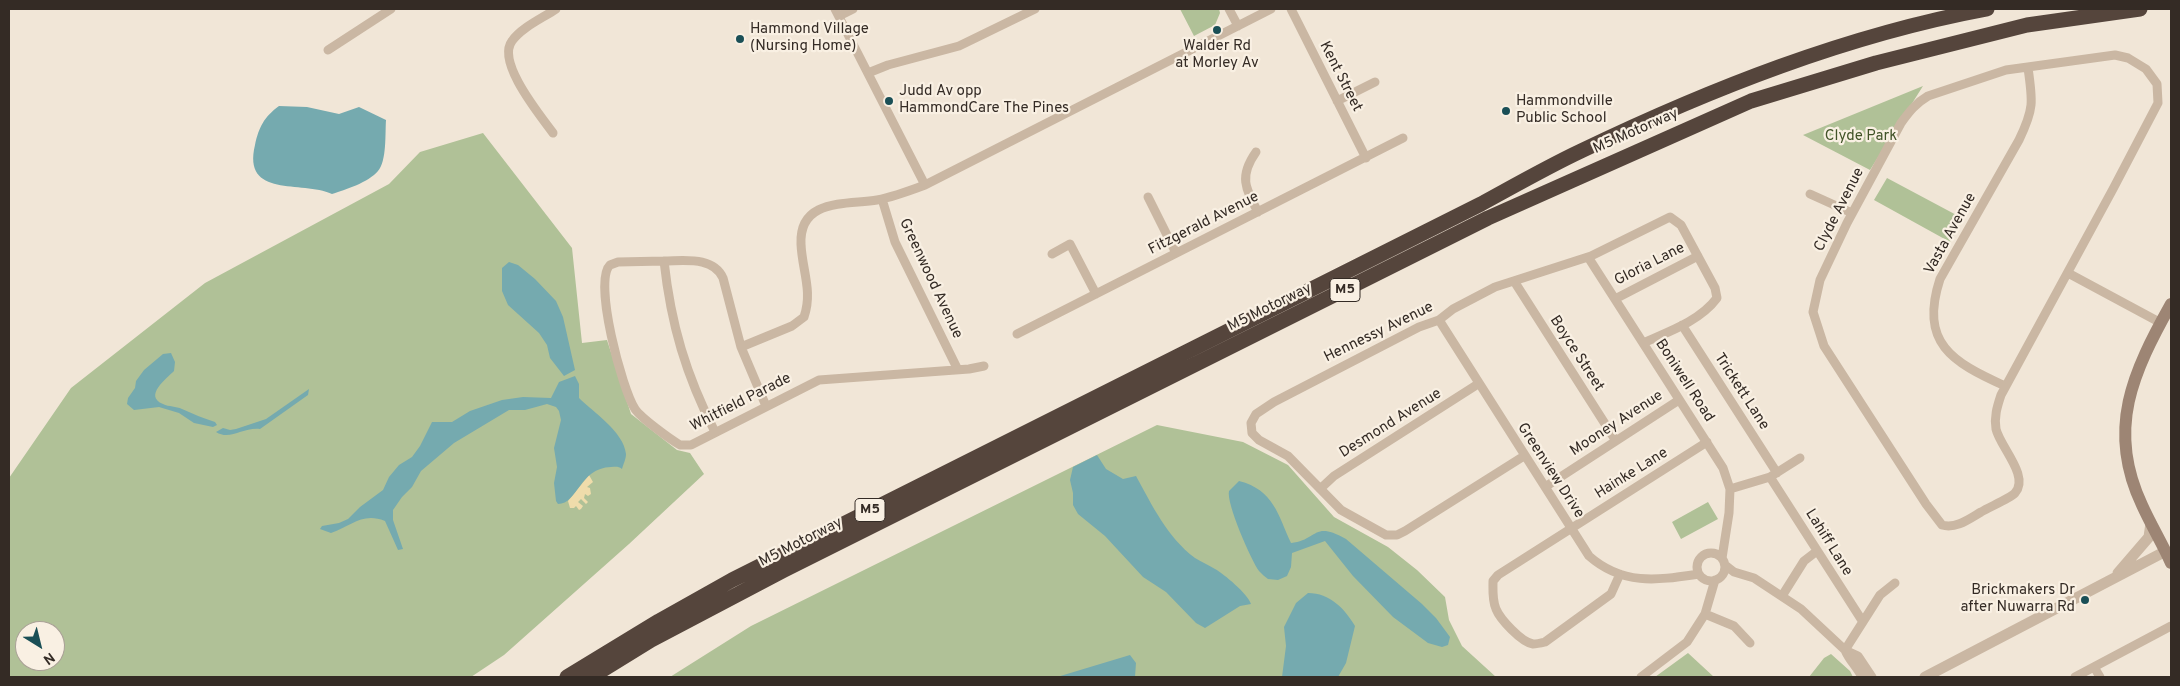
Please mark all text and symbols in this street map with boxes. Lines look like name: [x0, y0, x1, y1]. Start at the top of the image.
place label: Hammond Village (Nursing Home): [750, 21, 869, 56]
marker: Walder Rd at Morley Av: [1211, 24, 1223, 36]
marker: Hammond Village (Nursing Home): [734, 33, 746, 45]
place label: Walder Rd at Morley Av: [1175, 38, 1259, 73]
street label: Kent Street: [1315, 39, 1365, 115]
place label: Judd Av opp HammondCare The Pines: [899, 83, 1069, 118]
place label: Hammondville Public School: [1516, 93, 1613, 128]
marker: Judd Av opp HammondCare The Pines: [883, 95, 895, 107]
marker: Hammondville Public School: [1500, 105, 1512, 117]
street label: M5 Motorway: [1591, 105, 1681, 159]
park label: Clyde Park: [1825, 128, 1897, 146]
street label: Clyde Avenue: [1811, 165, 1869, 255]
street label: Fitzgerald Avenue: [1146, 188, 1262, 260]
street label: Vasta Avenue: [1921, 190, 1981, 278]
street label: Greenwood Avenue: [894, 216, 966, 342]
street label: Gloria Lane: [1612, 240, 1688, 290]
road number: M5: [1330, 278, 1360, 302]
street label: M5 Motorway: [1225, 280, 1315, 336]
street label: Hennessy Avenue: [1321, 299, 1437, 367]
street label: Boyce Street: [1545, 313, 1607, 395]
street label: Boniwell Road: [1651, 336, 1717, 426]
street label: Trickett Lane: [1710, 350, 1772, 434]
street label: Whitfield Parade: [688, 370, 794, 436]
street label: Desmond Avenue: [1337, 385, 1445, 463]
street label: Mooney Avenue: [1567, 387, 1667, 461]
street label: Greenview Drive: [1513, 420, 1587, 522]
street label: Hainke Lane: [1592, 445, 1672, 503]
road number: M5: [855, 498, 885, 522]
street label: Lahiff Lane: [1800, 506, 1856, 580]
street label: M5 Motorway: [756, 514, 846, 572]
place label: Brickmakers Dr after Nuwarra Rd: [1960, 582, 2075, 617]
marker: Brickmakers Dr after Nuwarra Rd: [2079, 594, 2091, 606]
north arrow: [15, 621, 65, 671]
text: N: [39, 648, 58, 668]

